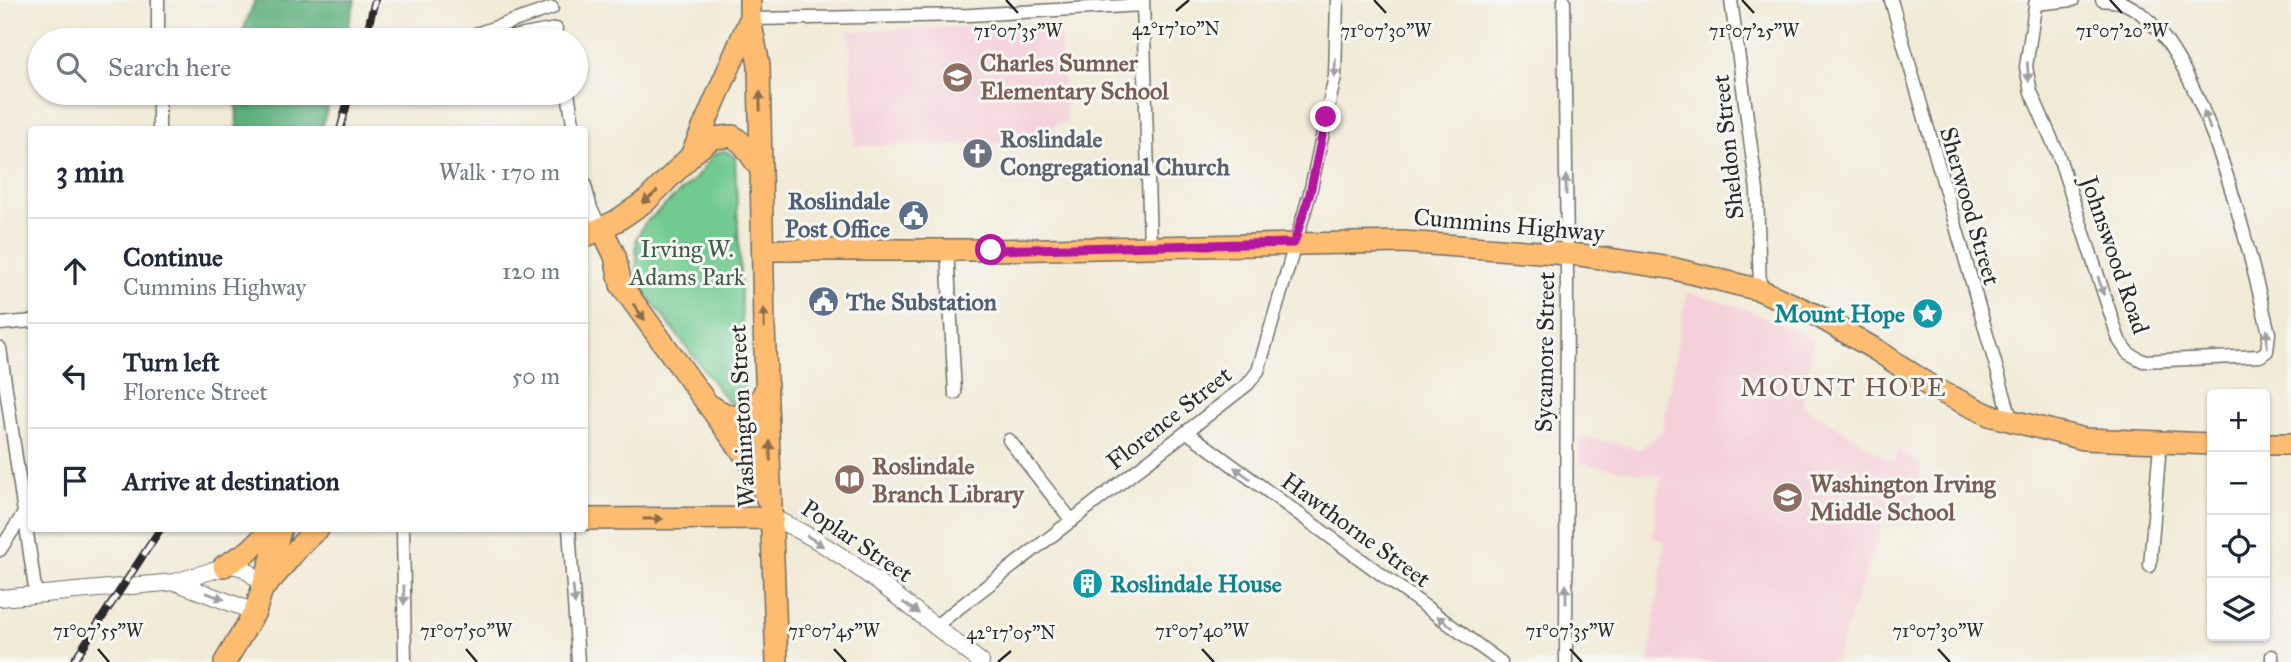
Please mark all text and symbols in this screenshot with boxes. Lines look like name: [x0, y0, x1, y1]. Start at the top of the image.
text: 42°17'10"N: [1132, 18, 1220, 40]
text: 71°07'35"W: [974, 20, 1063, 42]
text: 71°07'30"W: [1341, 20, 1432, 42]
text: 71°07'25"W: [1709, 20, 1800, 42]
text: 71°07'20"W: [2076, 20, 2169, 42]
search box: [28, 28, 588, 105]
icon: search: [52, 48, 90, 86]
place label: Charles Sumner Elementary School: [980, 48, 1169, 106]
text: Search here: [108, 51, 231, 83]
one-way arrow: [1329, 57, 1340, 79]
school or university icon: Charles Sumner Elementary School: [940, 60, 974, 94]
one-way arrow: [2023, 61, 2034, 83]
street label: Sheldon Street: [1705, 73, 1751, 221]
one-way arrow: [754, 90, 766, 112]
route end: [1310, 101, 1341, 132]
one-way arrow: [2201, 110, 2212, 131]
street label: Sherwood Street: [1933, 123, 2007, 289]
place label: Roslindale Congregational Church: [1000, 124, 1230, 182]
church icon: Roslindale Congregational Church: [960, 136, 994, 170]
text: 3 min: [56, 154, 124, 190]
text: Walk · 170 m: [439, 158, 560, 186]
street label: Johnswood Road: [2073, 169, 2156, 338]
one-way arrow: [1560, 174, 1572, 196]
place label: Roslindale Post Office: [785, 186, 890, 244]
one-way arrow: [641, 189, 659, 205]
public building icon: Roslindale Post Office: [896, 198, 930, 232]
street label: Cummins Highway: [1412, 202, 1606, 248]
park label: Irving W. Adams Park: [628, 234, 746, 292]
route start: [975, 234, 1006, 265]
text: Continue: [123, 241, 223, 273]
icon: ahead: [56, 252, 94, 290]
text: 120 m: [502, 257, 560, 285]
street label: Sycamore Street: [1529, 271, 1561, 433]
text: Cummins Highway: [123, 273, 306, 301]
one-way arrow: [2096, 276, 2107, 297]
public building icon: The Substation: [806, 285, 840, 319]
place label: The Substation: [845, 287, 997, 317]
place icon: Mount Hope: [1911, 297, 1945, 331]
place label: Mount Hope: [1774, 299, 1905, 329]
one-way arrow: [632, 303, 646, 321]
one-way arrow: [758, 306, 770, 328]
street label: Washington Street: [722, 323, 762, 508]
one-way arrow: [2262, 328, 2273, 350]
text: Turn left: [123, 346, 219, 378]
icon: left: [56, 357, 94, 395]
street label: Florence Street: [1100, 359, 1238, 476]
text: 50 m: [512, 362, 560, 390]
district label: MOUNT HOPE: [1740, 371, 1948, 403]
text: Florence Street: [123, 378, 268, 406]
map controls: [2207, 389, 2270, 641]
button: +: [2207, 389, 2270, 452]
one-way arrow: [764, 440, 775, 462]
place label: Roslindale Branch Library: [872, 451, 1025, 509]
button: −: [2207, 452, 2270, 515]
icon: arrive: [56, 462, 94, 500]
library icon: Roslindale Branch Library: [832, 463, 866, 497]
text: Arrive at destination: [123, 465, 340, 497]
one-way arrow: [1233, 466, 1251, 480]
street label: Hawthorne Street: [1276, 466, 1437, 595]
place label: Washington Irving Middle School: [1810, 469, 1996, 527]
school or university icon: Washington Irving Middle School: [1770, 481, 1804, 515]
street label: Poplar Street: [796, 493, 919, 589]
one-way arrow: [642, 513, 664, 525]
button: locate: [2207, 515, 2270, 578]
one-way arrow: [806, 534, 824, 548]
building icon: Roslindale House: [1070, 567, 1104, 601]
place label: Roslindale House: [1110, 569, 1282, 599]
button: layers: [2207, 578, 2270, 641]
one-way arrow: [1560, 583, 1572, 605]
one-way arrow: [569, 584, 580, 606]
one-way arrow: [398, 585, 410, 607]
one-way arrow: [205, 591, 226, 602]
one-way arrow: [902, 601, 920, 615]
one-way arrow: [1437, 614, 1455, 629]
text: 71°07'55"W: [53, 620, 144, 642]
text: 71°07'50"W: [420, 620, 513, 642]
text: 71°07'45"W: [788, 620, 881, 642]
text: 71°07'40"W: [1155, 620, 1250, 642]
text: 71°07'35"W: [1526, 620, 1615, 642]
text: 71°07'30"W: [1893, 620, 1984, 642]
text: 42°17'05"N: [966, 622, 1056, 644]

